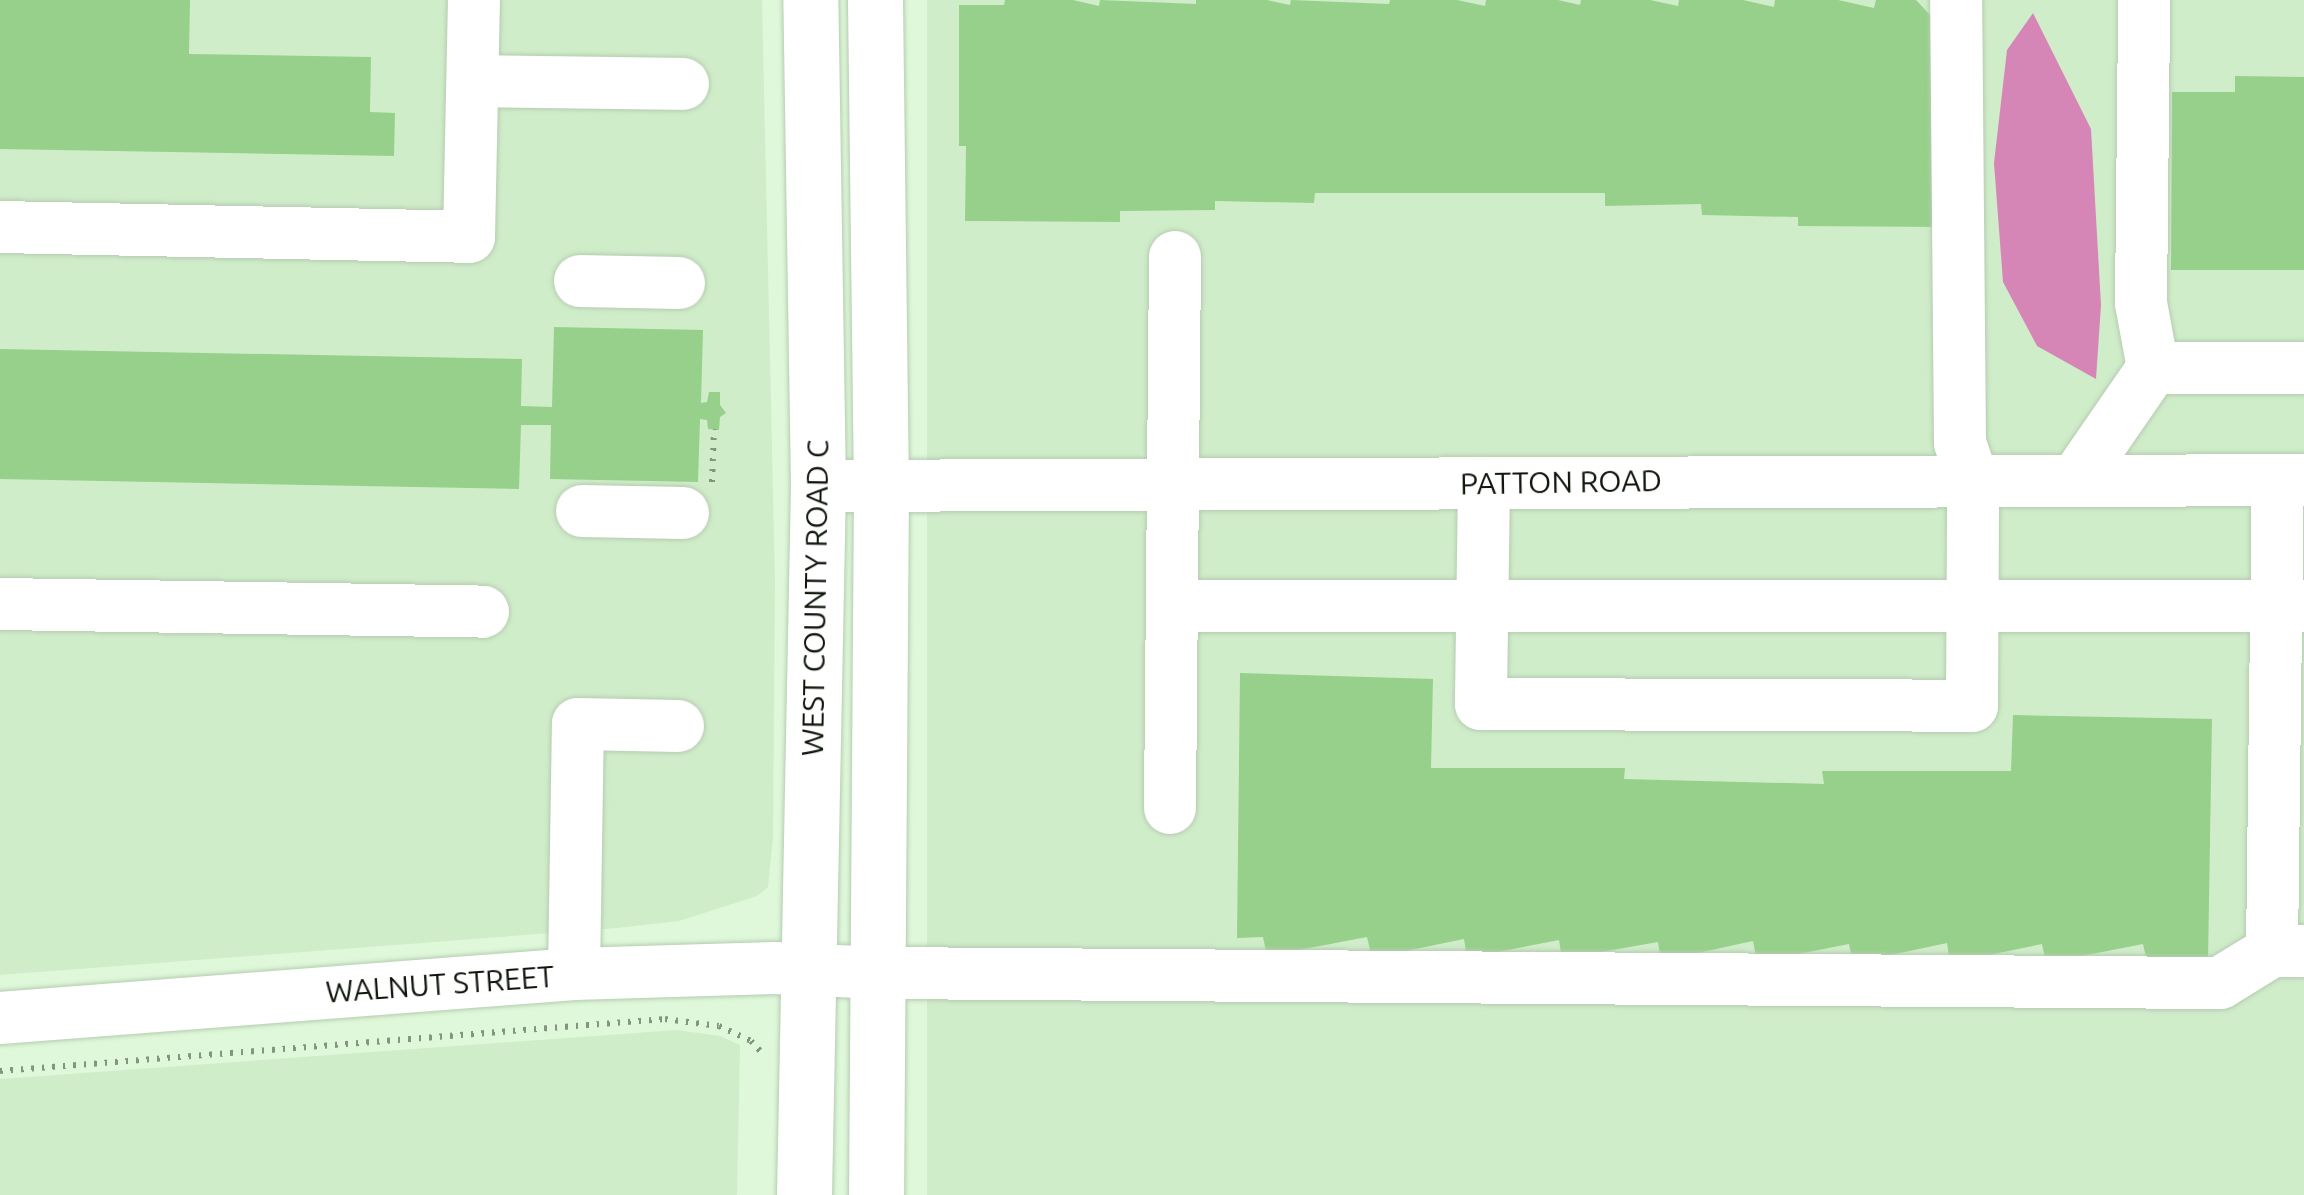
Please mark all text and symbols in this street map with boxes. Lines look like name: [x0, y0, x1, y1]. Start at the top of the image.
street label: WEST COUNTY ROAD C: [794, 440, 836, 756]
street label: PATTON ROAD: [1460, 462, 1662, 502]
street label: WALNUT STREET: [325, 958, 555, 1010]

